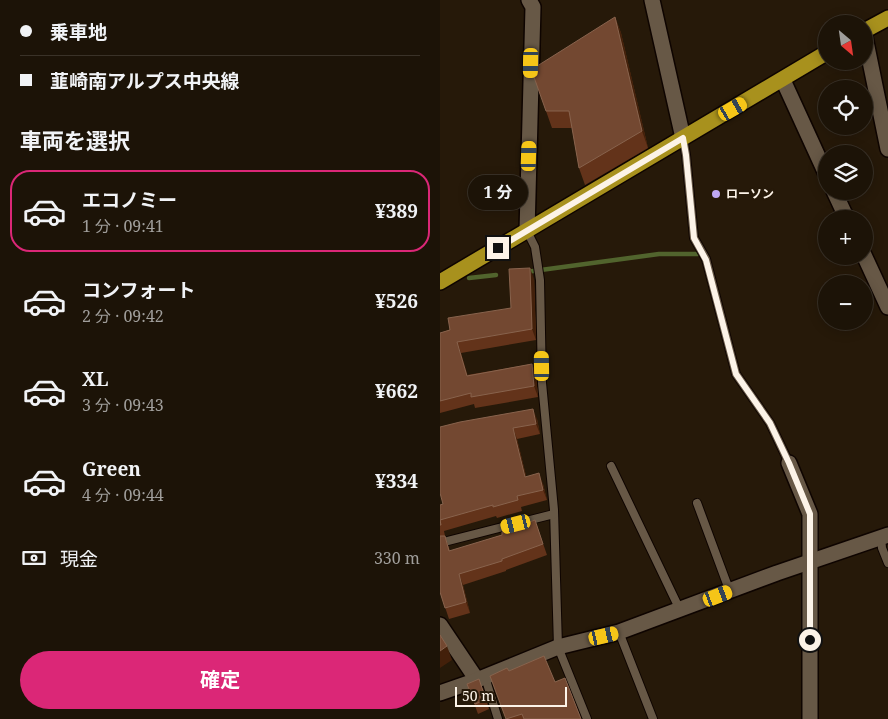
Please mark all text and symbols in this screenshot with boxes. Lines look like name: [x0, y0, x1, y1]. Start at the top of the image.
north arrow: [818, 15, 872, 70]
map controls: [818, 15, 873, 330]
text: 乗車地: [50, 19, 107, 45]
car: [523, 48, 538, 78]
text: 韮崎南アルプス中央線: [50, 68, 240, 94]
button: locate: [818, 80, 873, 135]
car: [716, 95, 749, 123]
text: 車両を選択: [20, 125, 130, 155]
car: [520, 141, 537, 171]
button: layers: [818, 145, 873, 200]
callout: 1 分: [468, 176, 528, 210]
text: 1 分: [483, 181, 513, 203]
place label: ローソン: [726, 185, 774, 202]
text: エコノミー: [82, 187, 177, 213]
marker: ローソン: [710, 188, 722, 200]
icon: car: [22, 189, 67, 234]
text: ¥389: [375, 198, 418, 224]
button: +: [818, 210, 873, 265]
text: 1 分 · 09:41: [82, 215, 164, 237]
route end: [487, 237, 509, 259]
button: −: [818, 275, 873, 330]
text: コンフォート: [82, 277, 195, 303]
icon: car: [22, 279, 67, 324]
text: ¥526: [375, 288, 418, 314]
text: 2 分 · 09:42: [82, 305, 164, 327]
car: [534, 351, 549, 381]
text: XL: [82, 366, 108, 392]
icon: car: [22, 369, 67, 414]
text: ¥662: [375, 378, 418, 404]
text: 3 分 · 09:43: [82, 394, 164, 416]
text: Green: [82, 456, 141, 482]
icon: car: [22, 459, 67, 504]
text: ¥334: [375, 468, 418, 494]
text: 4 分 · 09:44: [82, 484, 164, 506]
car: [499, 513, 532, 535]
icon: cash: [20, 544, 48, 572]
text: 現金: [60, 546, 98, 572]
text: 330 m: [374, 547, 420, 569]
car: [701, 584, 734, 608]
car: [587, 625, 620, 647]
route start: [799, 629, 821, 651]
button: 確定: [20, 651, 420, 709]
scale bar: [455, 684, 568, 707]
text: 50 m: [462, 686, 495, 705]

